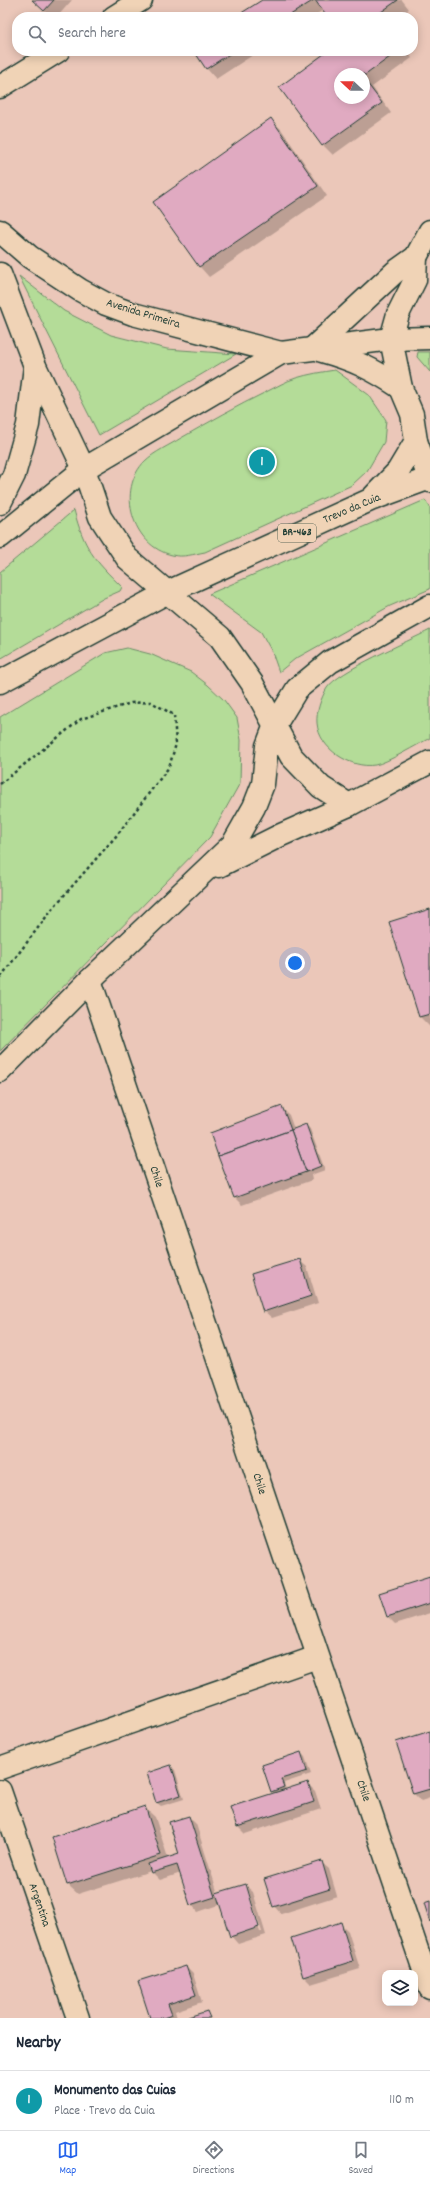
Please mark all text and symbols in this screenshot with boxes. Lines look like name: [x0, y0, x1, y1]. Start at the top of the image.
search box: [12, 12, 418, 56]
icon: search: [26, 23, 48, 45]
text: Search here: [58, 23, 126, 45]
north arrow: [334, 68, 370, 104]
street label: Avenida Primeira: [104, 295, 182, 333]
pin: 1: [249, 447, 275, 477]
street label: Trevo da Cuia: [321, 489, 384, 529]
road number: BR-463: [278, 524, 316, 542]
your location: [285, 953, 305, 973]
street label: Chile: [145, 1164, 167, 1190]
street label: Chile: [248, 1471, 270, 1497]
street label: Chile: [351, 1778, 375, 1804]
street label: Argentina: [24, 1881, 54, 1929]
map controls: [382, 1970, 418, 2006]
button: layers: [382, 1970, 418, 2006]
text: Nearby: [16, 2032, 60, 2056]
text: Monumento das Cuias: [54, 2080, 176, 2102]
text: 1: [28, 2091, 30, 2110]
text: 110 m: [389, 2091, 414, 2110]
text: Place · Trevo da Cuia: [54, 2102, 155, 2121]
tab: Map: [57, 2139, 79, 2179]
tab: Directions: [193, 2139, 235, 2179]
tab: Saved: [348, 2139, 373, 2179]

